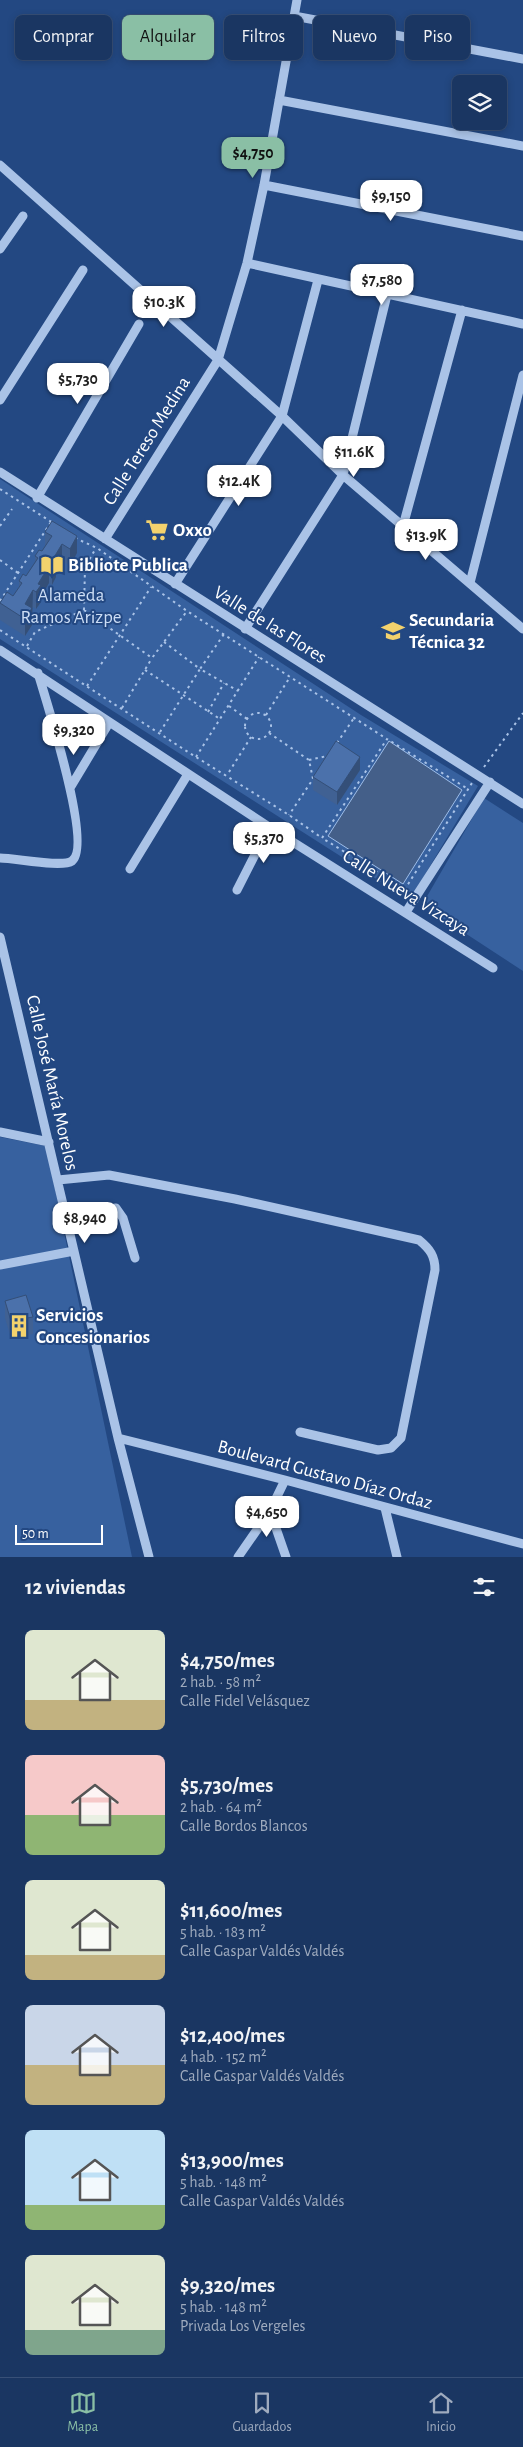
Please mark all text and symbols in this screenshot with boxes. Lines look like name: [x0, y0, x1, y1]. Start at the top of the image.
chip: Comprar: [15, 15, 112, 60]
chip: Alquilar: [122, 15, 214, 60]
chip: Filtros: [224, 15, 303, 60]
chip: Nuevo: [313, 15, 395, 60]
chip: Piso: [405, 15, 470, 60]
map controls: [452, 75, 507, 130]
button: layers: [452, 75, 507, 130]
pin: $4,750: [212, 136, 294, 179]
text: $4,750: [232, 145, 274, 161]
pin: $9,150: [350, 180, 432, 222]
text: $9,150: [371, 188, 411, 204]
pin: $7,580: [341, 264, 423, 306]
text: $7,580: [362, 272, 402, 288]
pin: $10.3K: [123, 286, 205, 328]
text: $10.3K: [143, 294, 185, 310]
pin: $5,730: [37, 362, 119, 405]
text: $5,730: [58, 371, 98, 387]
street label: Calle Tereso Medina: [100, 373, 194, 509]
pin: $11.6K: [313, 436, 395, 478]
text: $11.6K: [334, 444, 374, 460]
pin: $12.4K: [198, 464, 280, 507]
text: $12.4K: [218, 473, 260, 489]
supermarket icon: Oxxo: [144, 517, 170, 543]
pin: $13.9K: [385, 518, 467, 561]
place label: Oxxo: [173, 521, 212, 540]
text: $13.9K: [406, 527, 446, 543]
library icon: Bibliote Publica: [39, 552, 65, 578]
place label: Bibliote Publica: [68, 556, 188, 575]
street label: Valle de las Flores: [210, 583, 330, 667]
park label: Alameda Ramos Arizpe: [20, 586, 122, 627]
place label: Secundaria Técnica 32: [409, 611, 494, 652]
school or university icon: Secundaria Técnica 32: [380, 618, 406, 644]
pin: $9,320: [33, 714, 115, 756]
text: $9,320: [53, 722, 95, 738]
pin: $5,370: [223, 822, 305, 864]
text: $5,370: [244, 830, 284, 846]
street label: Calle Nueva Vizcaya: [339, 846, 473, 940]
street label: Calle José María Morelos: [23, 993, 81, 1173]
pin: $8,940: [44, 1202, 126, 1244]
text: $8,940: [64, 1210, 106, 1226]
place label: Servicios Concesionarios: [36, 1306, 150, 1347]
building icon: Servicios Concesionarios: [6, 1313, 32, 1339]
street label: Boulevard Gustavo Díaz Ordaz: [215, 1437, 435, 1513]
pin: $4,650: [226, 1496, 308, 1538]
text: $4,650: [246, 1504, 288, 1520]
scale bar: [15, 1522, 102, 1545]
text: 50 m: [22, 1527, 49, 1541]
icon: filters: [470, 1573, 498, 1601]
text: 12 viviendas: [25, 1577, 126, 1598]
icon: home: [65, 1650, 125, 1710]
text: $4,750/mes: [180, 1650, 275, 1671]
text: 2 hab. · 58 m²: [180, 1674, 261, 1690]
text: Calle Fidel Velásquez: [180, 1693, 310, 1709]
icon: home: [65, 1775, 125, 1835]
text: $5,730/mes: [180, 1775, 273, 1796]
text: 2 hab. · 64 m²: [180, 1799, 262, 1815]
text: Calle Bordos Blancos: [180, 1818, 308, 1834]
icon: home: [65, 1900, 125, 1960]
text: $11,600/mes: [180, 1900, 282, 1921]
text: 5 hab. · 183 m²: [180, 1924, 266, 1940]
text: Calle Gaspar Valdés Valdés: [180, 1943, 344, 1959]
icon: home: [65, 2025, 125, 2085]
text: $12,400/mes: [180, 2025, 285, 2046]
text: 4 hab. · 152 m²: [180, 2049, 267, 2065]
text: Calle Gaspar Valdés Valdés: [180, 2068, 344, 2084]
icon: home: [65, 2150, 125, 2210]
text: $13,900/mes: [180, 2150, 284, 2171]
text: 5 hab. · 148 m²: [180, 2174, 267, 2190]
text: Calle Gaspar Valdés Valdés: [180, 2193, 344, 2209]
icon: home: [65, 2275, 125, 2335]
text: $9,320/mes: [180, 2275, 275, 2296]
text: 5 hab. · 148 m²: [180, 2299, 267, 2315]
text: Privada Los Vergeles: [180, 2318, 305, 2334]
tab: Mapa: [67, 2389, 98, 2436]
tab: Guardados: [232, 2389, 292, 2436]
tab: Inicio: [426, 2389, 456, 2436]

